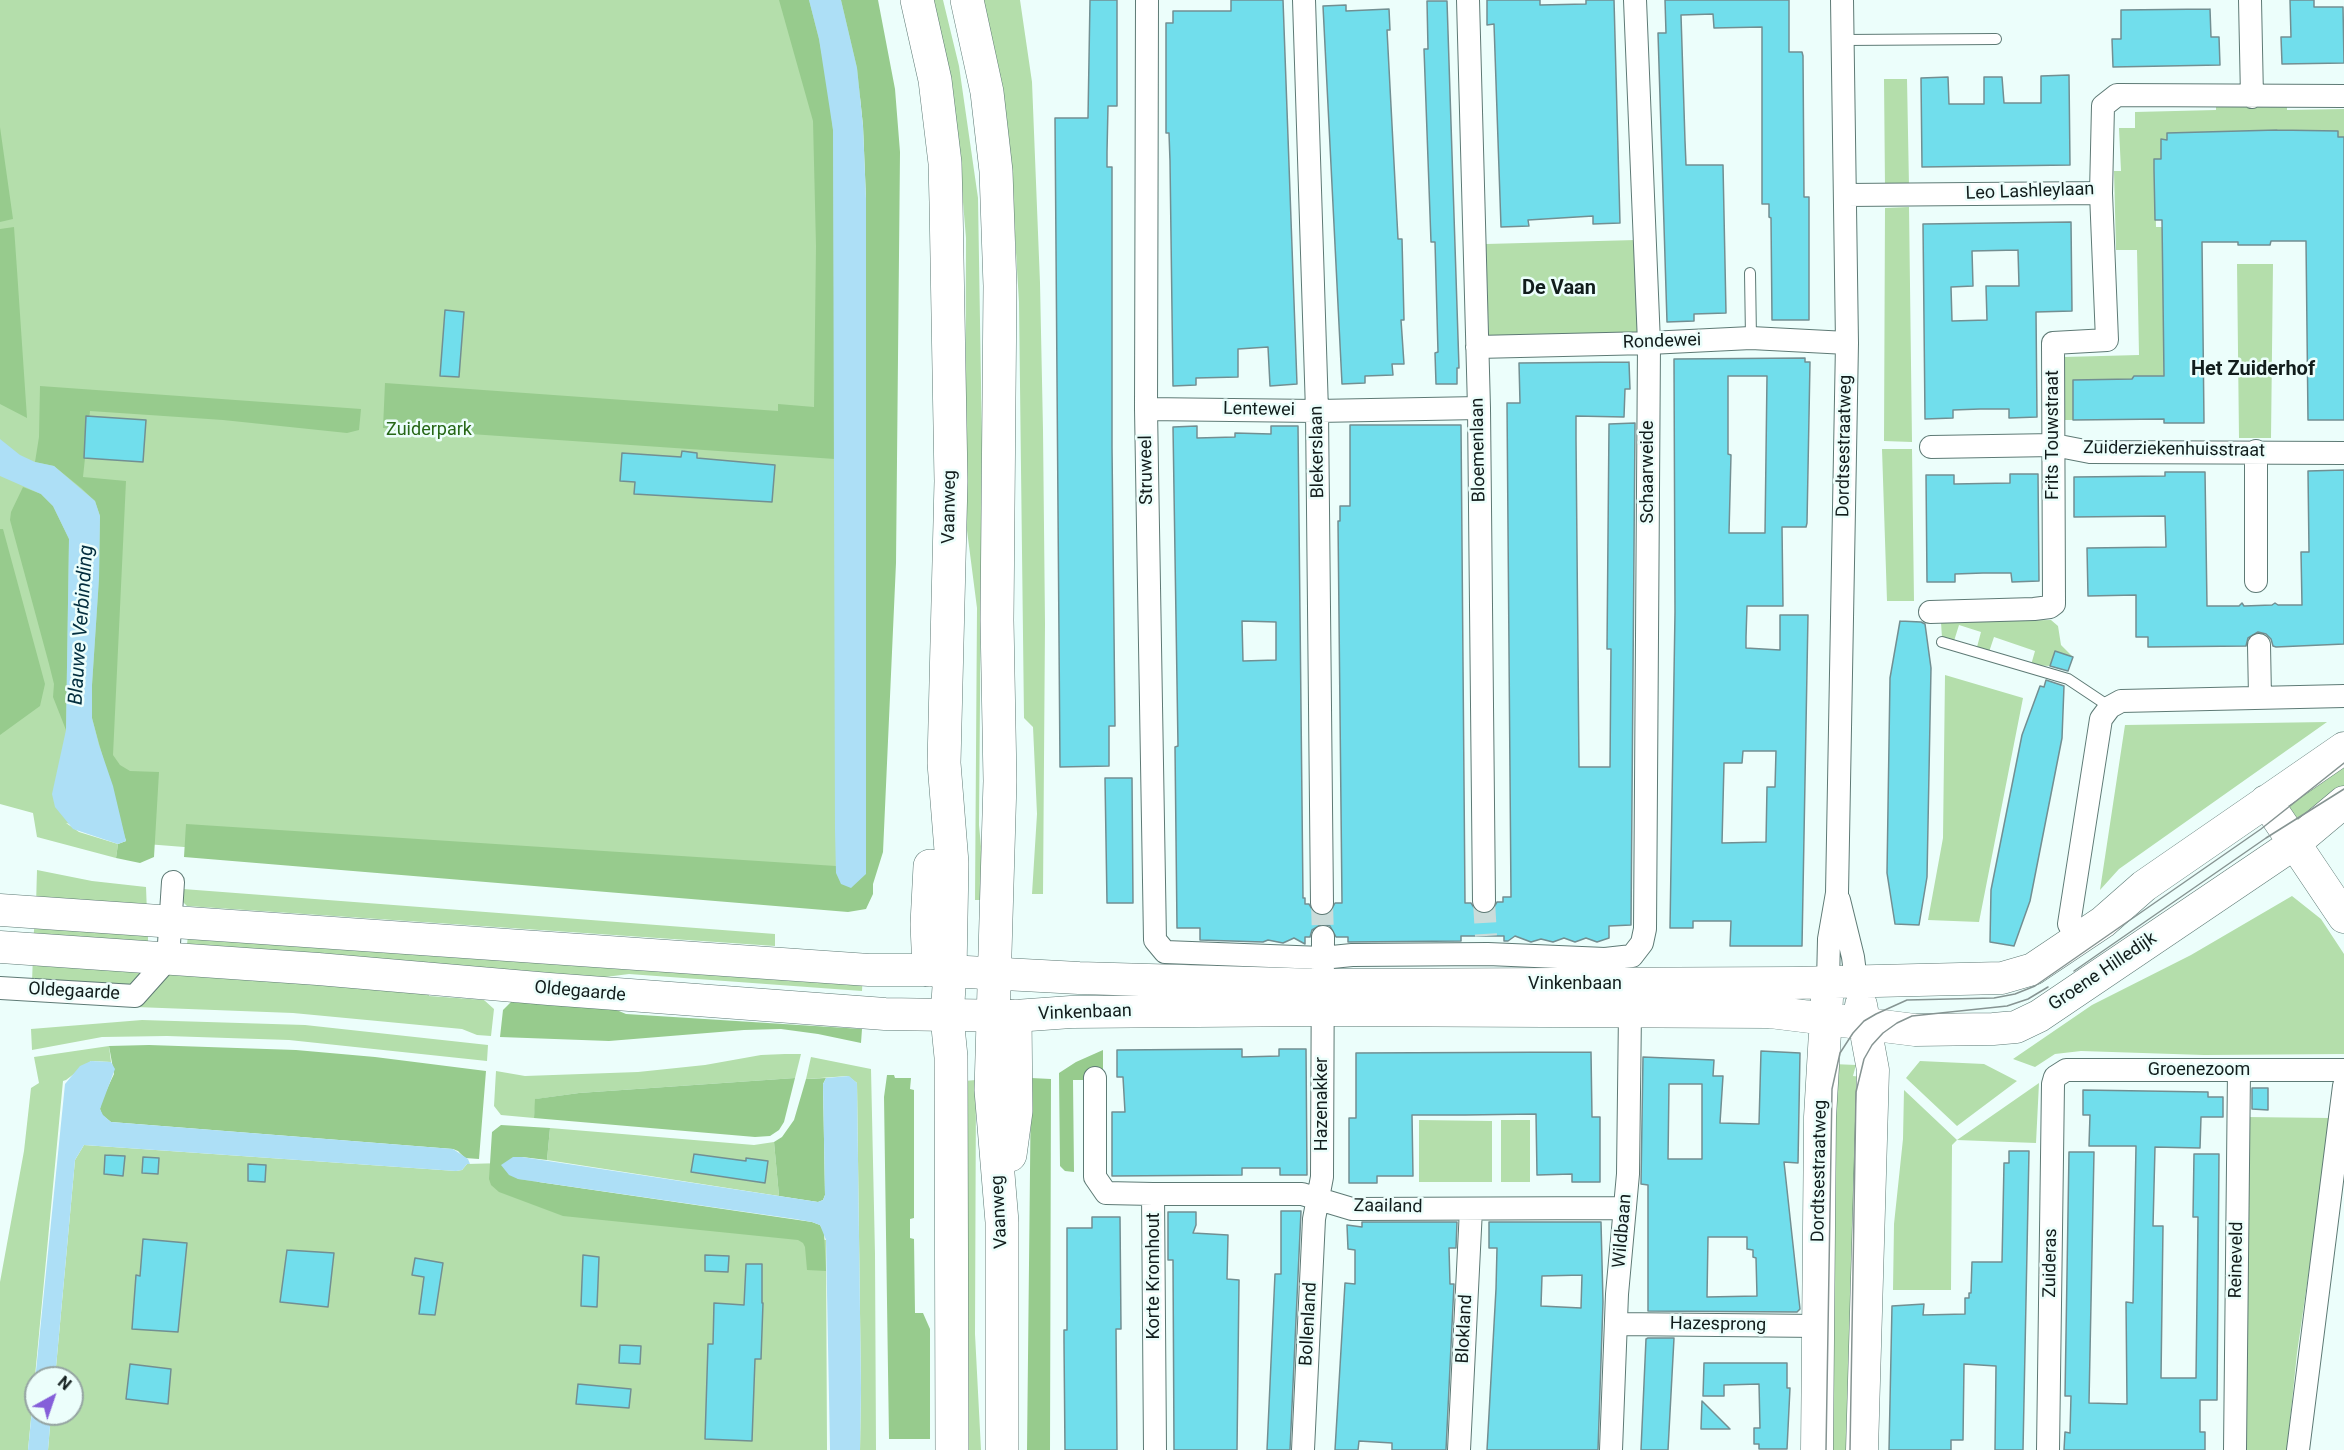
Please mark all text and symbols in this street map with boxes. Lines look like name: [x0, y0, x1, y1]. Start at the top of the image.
street label: Leo Lashleylaan: [1965, 179, 2095, 205]
district label: De Vaan: [1522, 277, 1596, 301]
street label: Rondewei: [1622, 330, 1702, 354]
district label: Het Zuiderhof: [2191, 358, 2315, 382]
street label: Frits Touwstraat: [2042, 370, 2064, 500]
street label: Dordtsestraatweg: [1833, 375, 1857, 517]
street label: Bloemenlaan: [1467, 398, 1491, 502]
street label: Lentewei: [1223, 399, 1295, 421]
street label: Blekerslaan: [1306, 405, 1330, 499]
park label: Zuiderpark: [386, 419, 472, 441]
street label: Schaarweide: [1637, 421, 1659, 523]
street label: Struweel: [1136, 435, 1158, 505]
street label: Zuiderziekenhuisstraat: [2083, 438, 2265, 462]
street label: Vaanweg: [939, 470, 961, 544]
water label: Blauwe Verbinding: [64, 544, 100, 706]
street label: Groene Hilledijk: [2045, 928, 2161, 1016]
street label: Vinkenbaan: [1528, 973, 1622, 995]
street label: Oldegaarde: [533, 977, 627, 1007]
street label: Oldegaarde: [28, 979, 120, 1005]
street label: Vinkenbaan: [1038, 1001, 1132, 1025]
street label: Hazenakker: [1311, 1057, 1333, 1151]
street label: Groenezoom: [2148, 1059, 2250, 1081]
street label: Dordtsestraatweg: [1808, 1100, 1832, 1242]
street label: Vaanweg: [987, 1175, 1013, 1249]
street label: Wildbaan: [1609, 1193, 1637, 1269]
street label: Zaailand: [1353, 1196, 1423, 1218]
street label: Korte Kromhout: [1143, 1212, 1165, 1340]
street label: Reineveld: [2226, 1221, 2248, 1299]
street label: Zuideras: [2040, 1228, 2062, 1298]
street label: Bollenland: [1296, 1282, 1322, 1366]
street label: Blokland: [1452, 1294, 1478, 1364]
street label: Hazesprong: [1670, 1313, 1766, 1337]
north arrow: [24, 1366, 84, 1426]
text: N: [54, 1372, 75, 1394]

